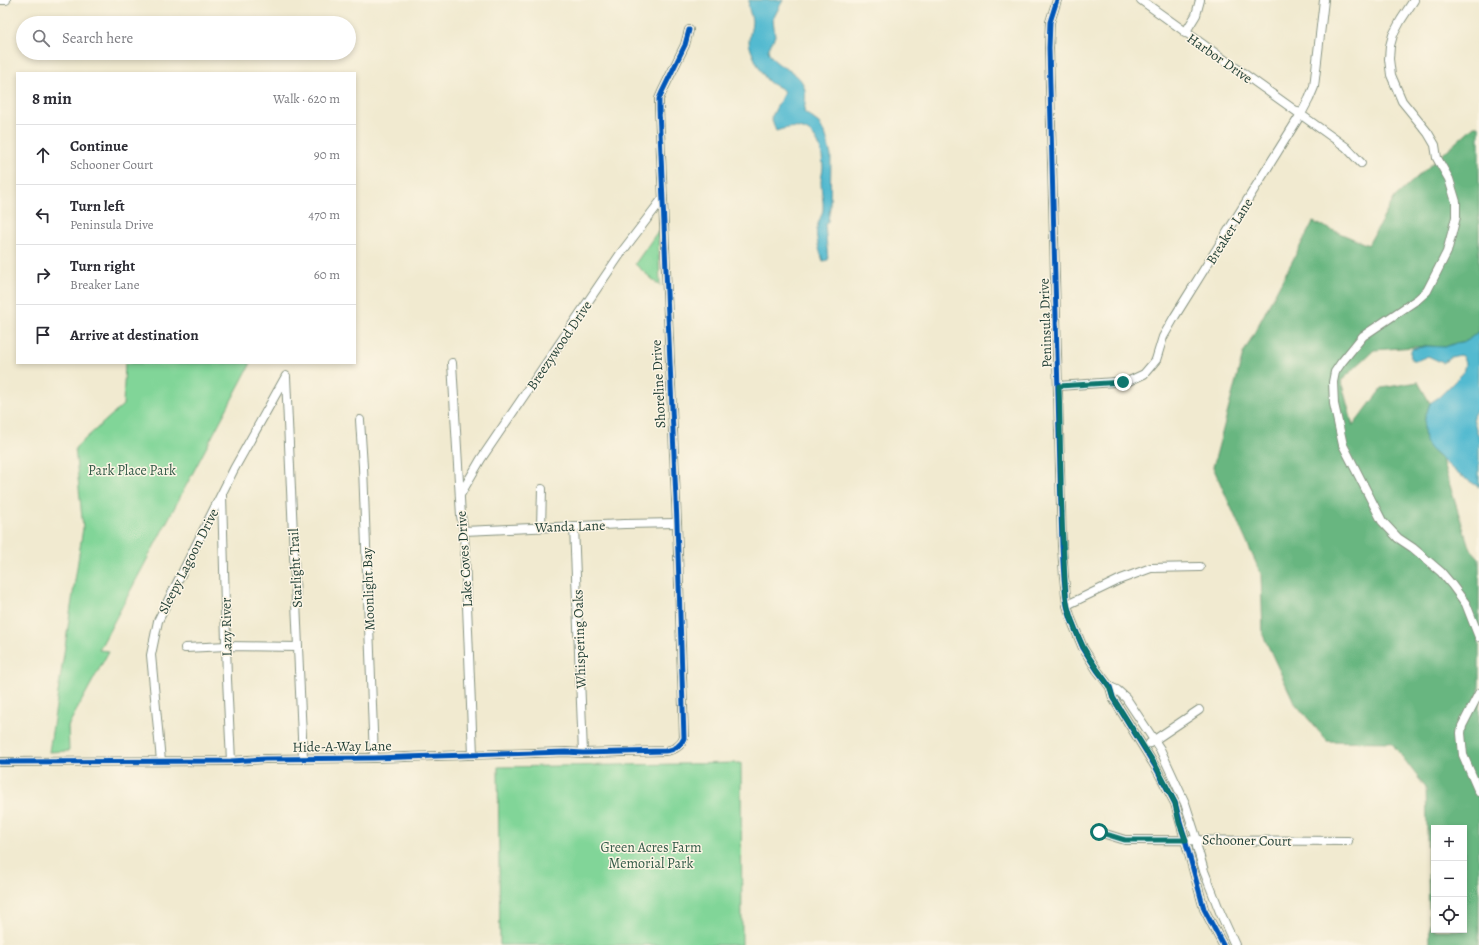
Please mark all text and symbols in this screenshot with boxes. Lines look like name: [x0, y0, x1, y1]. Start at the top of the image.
search box: [16, 16, 356, 60]
icon: search: [30, 27, 52, 49]
text: Search here: [62, 28, 133, 48]
street label: Harbor Drive: [1183, 29, 1256, 88]
text: 8 min: [32, 87, 72, 110]
text: Walk · 620 m: [273, 90, 340, 107]
text: Continue: [70, 136, 128, 156]
icon: ahead: [32, 144, 54, 166]
text: 90 m: [314, 146, 340, 163]
text: Schooner Court: [70, 156, 153, 173]
street label: Breaker Lane: [1202, 194, 1257, 268]
text: Turn left: [70, 196, 125, 216]
icon: left: [32, 204, 54, 226]
text: 470 m: [308, 206, 340, 223]
text: Peninsula Drive: [70, 216, 154, 233]
text: Turn right: [70, 256, 135, 276]
icon: right: [32, 264, 54, 286]
text: 60 m: [314, 266, 340, 283]
text: Breaker Lane: [70, 276, 140, 293]
street label: Peninsula Drive: [1034, 278, 1057, 368]
street label: Breezywood Drive: [522, 297, 596, 394]
icon: arrive: [32, 324, 54, 346]
text: Arrive at destination: [70, 325, 199, 345]
street label: Shoreline Drive: [647, 339, 670, 429]
route end: [1114, 373, 1132, 391]
park label: Park Place Park: [88, 461, 176, 480]
street label: Sleepy Lagoon Drive: [154, 505, 223, 617]
street label: Lake Coves Drive: [452, 510, 477, 608]
street label: Wanda Lane: [533, 516, 606, 537]
street label: Starlight Trail: [284, 527, 307, 608]
street label: Moonlight Bay: [358, 546, 379, 631]
street label: Whispering Oaks: [568, 589, 591, 690]
street label: Lazy River: [216, 597, 237, 657]
street label: Hide-A-Way Lane: [292, 736, 392, 757]
route start: [1090, 823, 1108, 841]
map controls: [1431, 825, 1467, 933]
button: +: [1431, 825, 1467, 861]
street label: Schooner Court: [1202, 830, 1292, 851]
park label: Green Acres Farm Memorial Park: [600, 838, 702, 873]
button: −: [1431, 861, 1467, 897]
button: locate: [1431, 897, 1467, 933]

